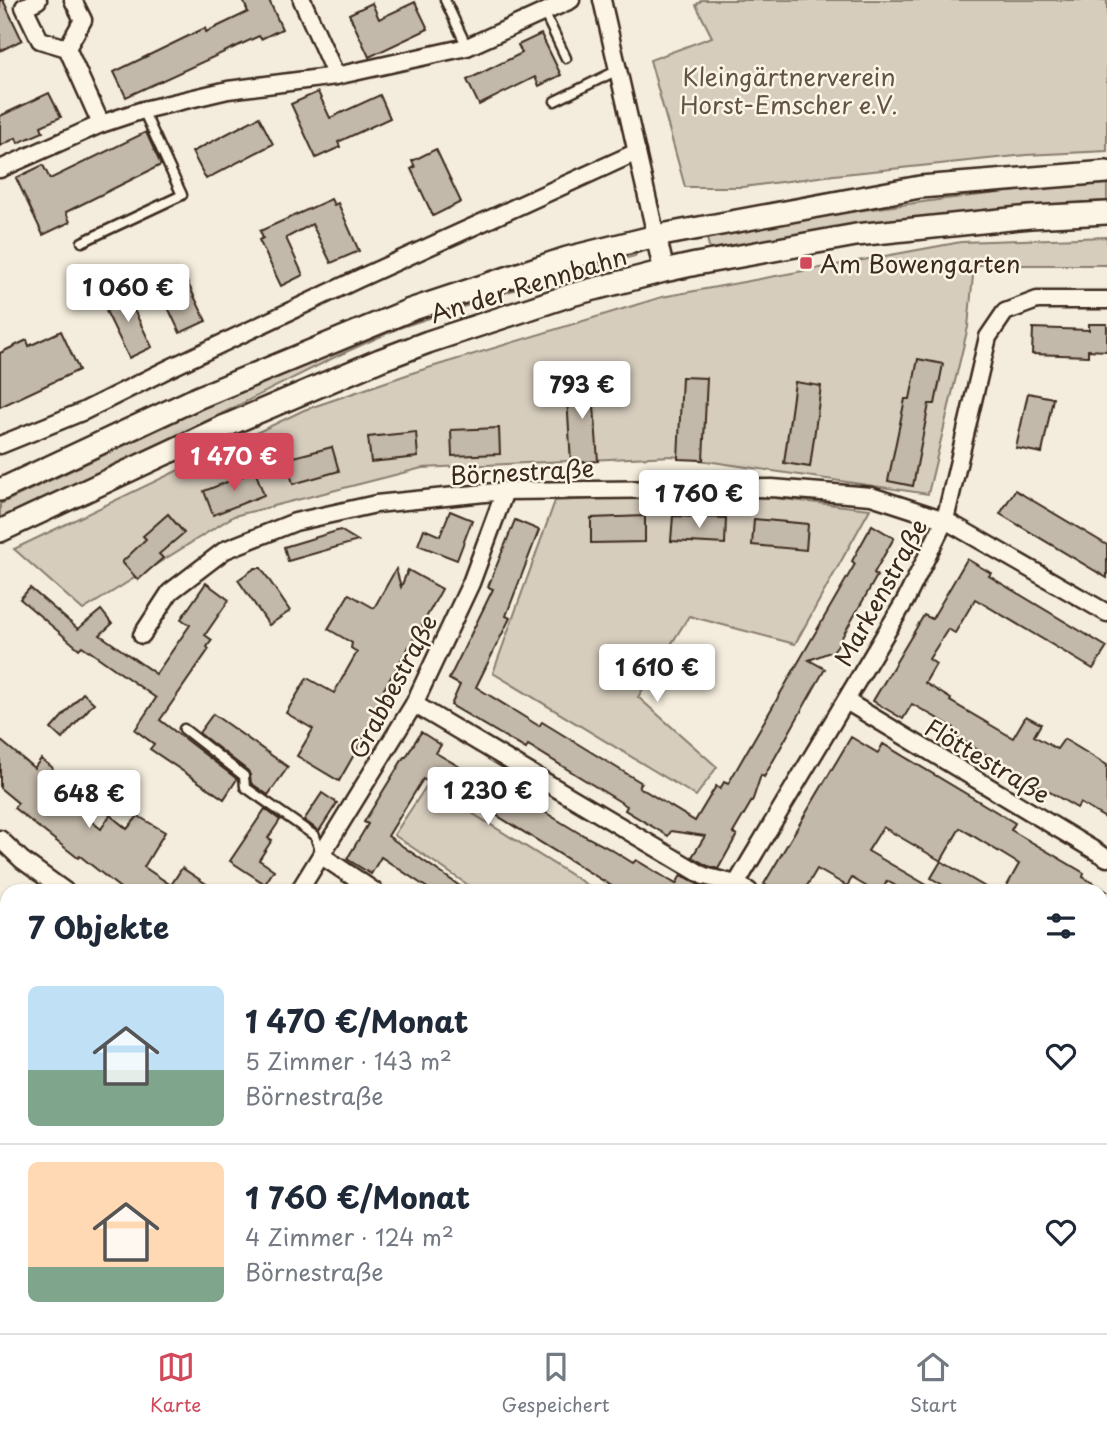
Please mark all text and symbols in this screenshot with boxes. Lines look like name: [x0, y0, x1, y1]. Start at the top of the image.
park label: Kleingärtnerverein Horst-Emscher e.V.: [680, 58, 898, 122]
street label: An der Rennbahn: [425, 237, 631, 331]
place label: Am Bowengarten: [820, 245, 1021, 281]
marker: Am Bowengarten: [798, 255, 814, 271]
pin: 1 060 €: [63, 264, 193, 324]
text: 1 060 €: [82, 269, 174, 304]
pin: 793 €: [533, 362, 631, 421]
text: 793 €: [549, 366, 615, 401]
pin: 1 470 €: [169, 434, 299, 493]
text: 1 470 €: [191, 438, 277, 473]
street label: Börnestraße: [449, 449, 595, 493]
pin: 1 760 €: [634, 470, 764, 530]
text: 1 760 €: [655, 475, 743, 510]
street label: Markenstraße: [824, 511, 936, 673]
street label: Grabbestraße: [339, 607, 445, 765]
pin: 1 610 €: [592, 644, 722, 704]
text: 1 610 €: [615, 649, 699, 684]
street label: Flöttestraße: [919, 708, 1057, 812]
pin: 1 230 €: [423, 768, 553, 827]
pin: 648 €: [40, 770, 138, 830]
text: 1 230 €: [444, 772, 532, 807]
text: 648 €: [53, 775, 125, 810]
text: 7 Objekte: [28, 904, 169, 949]
icon: filters: [1042, 907, 1080, 945]
text: 1 470 €/Monat: [245, 998, 468, 1043]
icon: home: [84, 1014, 168, 1098]
icon: heart: [1042, 1037, 1080, 1075]
text: 5 Zimmer · 143 m²: [245, 1043, 452, 1078]
text: Börnestraße: [245, 1078, 383, 1113]
text: 1 760 €/Monat: [245, 1174, 470, 1219]
icon: home: [84, 1190, 168, 1274]
icon: heart: [1042, 1213, 1080, 1251]
text: 4 Zimmer · 124 m²: [245, 1219, 454, 1254]
text: Börnestraße: [245, 1254, 383, 1289]
tab: Karte: [150, 1348, 201, 1418]
tab: Gespeichert: [502, 1348, 610, 1418]
tab: Start: [910, 1348, 957, 1418]

